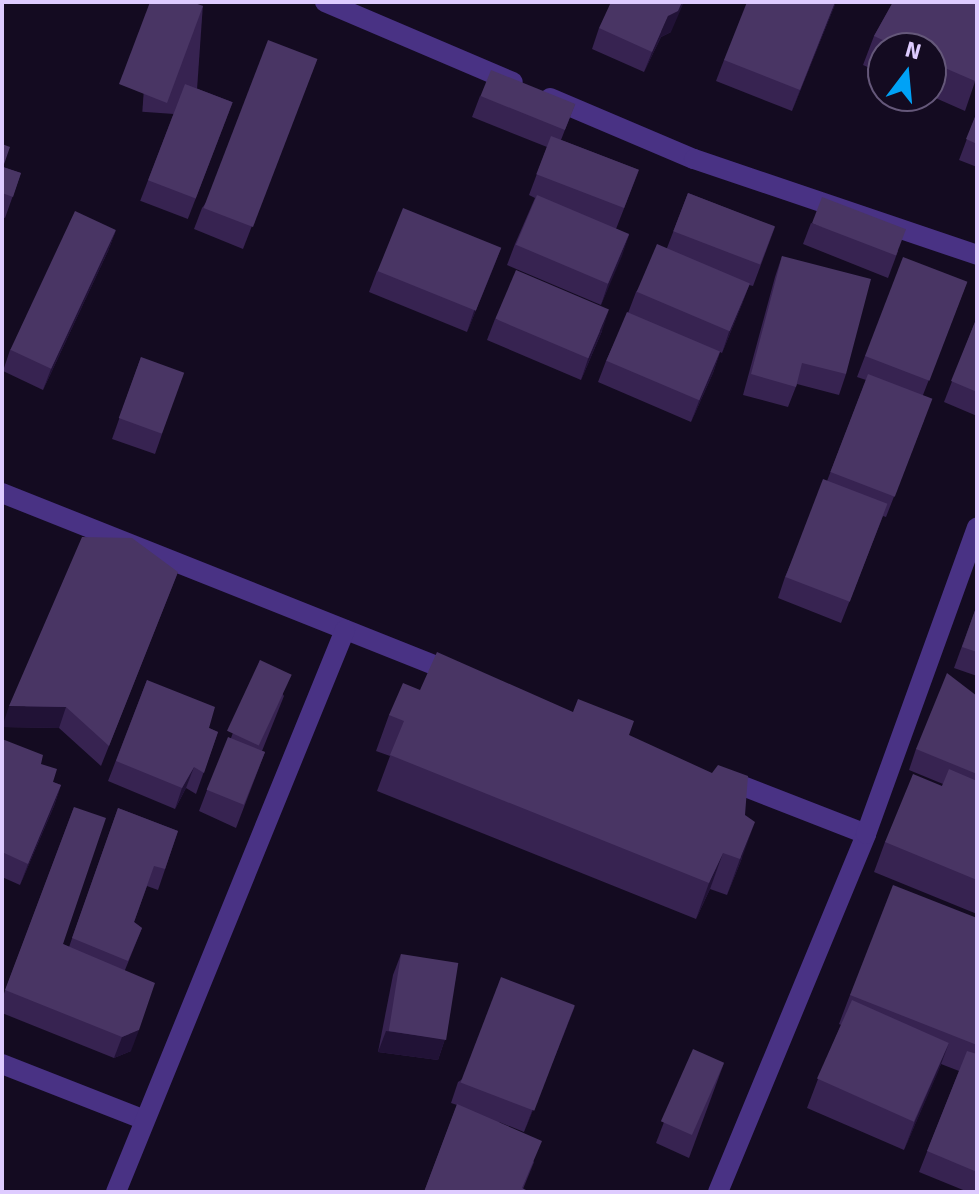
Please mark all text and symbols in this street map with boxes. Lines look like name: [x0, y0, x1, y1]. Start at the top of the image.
north arrow: [867, 32, 947, 112]
text: N: [902, 35, 924, 65]

